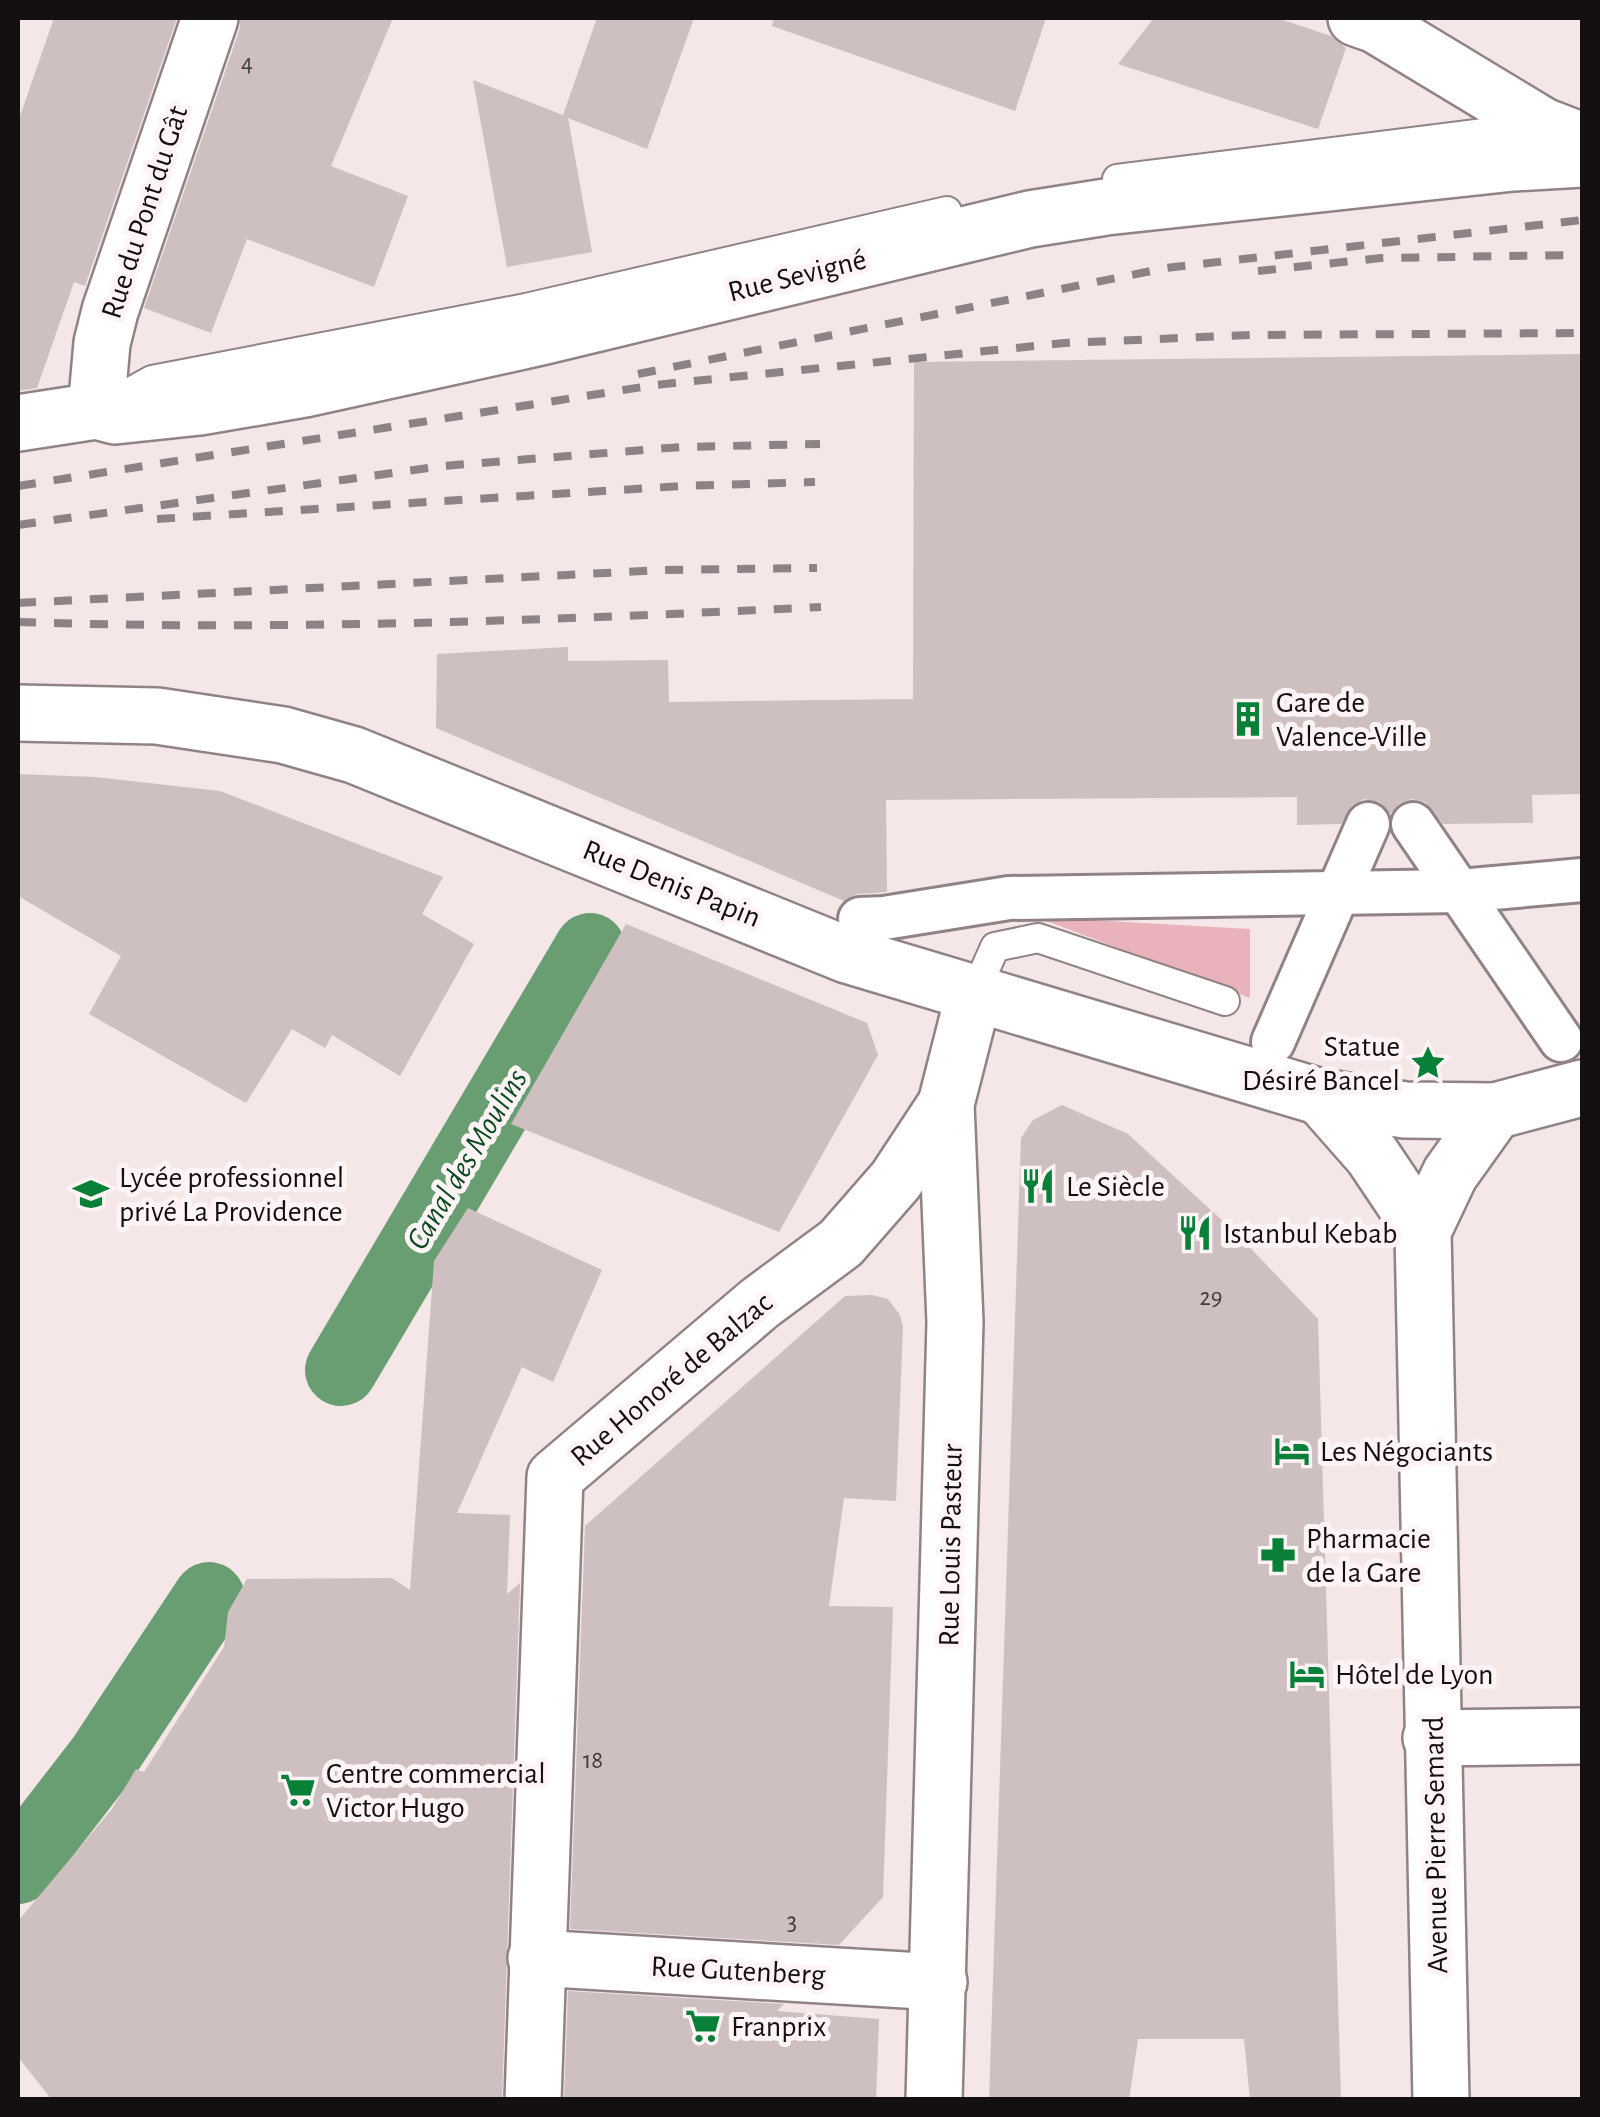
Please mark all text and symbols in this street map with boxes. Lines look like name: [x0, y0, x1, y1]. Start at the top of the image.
house number: 4: [241, 51, 253, 76]
street label: Rue du Pont du Gât: [96, 102, 194, 322]
street label: Rue Sevigné: [725, 244, 869, 308]
place label: Gare de Valence-Ville: [1276, 688, 1427, 752]
building icon: Gare de Valence-Ville: [1229, 700, 1267, 738]
street label: Rue Denis Papin: [578, 835, 765, 933]
place label: Statue Désiré Bancel: [1242, 1032, 1400, 1096]
place icon: Statue Désiré Bancel: [1409, 1044, 1447, 1082]
water label: Canal des Moulins: [401, 1064, 533, 1255]
place label: Lycée professionnel privé La Providence: [119, 1163, 344, 1227]
restaurant icon: Le Siècle: [1019, 1167, 1057, 1205]
place label: Le Siècle: [1066, 1172, 1165, 1202]
school or university icon: Lycée professionnel privé La Providence: [72, 1175, 110, 1213]
restaurant icon: Istanbul Kebab: [1176, 1214, 1214, 1252]
place label: Istanbul Kebab: [1223, 1219, 1397, 1249]
house number: 29: [1199, 1285, 1223, 1310]
street label: Rue Honoré de Balzac: [565, 1287, 778, 1472]
hotel icon: Les Négociants: [1273, 1432, 1311, 1470]
place label: Les Négociants: [1320, 1437, 1493, 1467]
street label: Rue Louis Pasteur: [934, 1443, 968, 1647]
place label: Pharmacie de la Gare: [1306, 1524, 1431, 1588]
pharmacy icon: Pharmacie de la Gare: [1259, 1536, 1297, 1574]
hotel icon: Hôtel de Lyon: [1288, 1655, 1326, 1693]
place label: Hôtel de Lyon: [1335, 1660, 1493, 1690]
street label: Avenue Pierre Semard: [1419, 1716, 1453, 1974]
house number: 18: [583, 1748, 603, 1773]
place label: Centre commercial Victor Hugo: [326, 1759, 546, 1823]
supermarket icon: Centre commercial Victor Hugo: [279, 1771, 317, 1809]
house number: 3: [787, 1910, 797, 1935]
street label: Rue Gutenberg: [650, 1951, 826, 1991]
supermarket icon: Franprix: [684, 2007, 722, 2045]
place label: Franprix: [731, 2012, 826, 2042]

